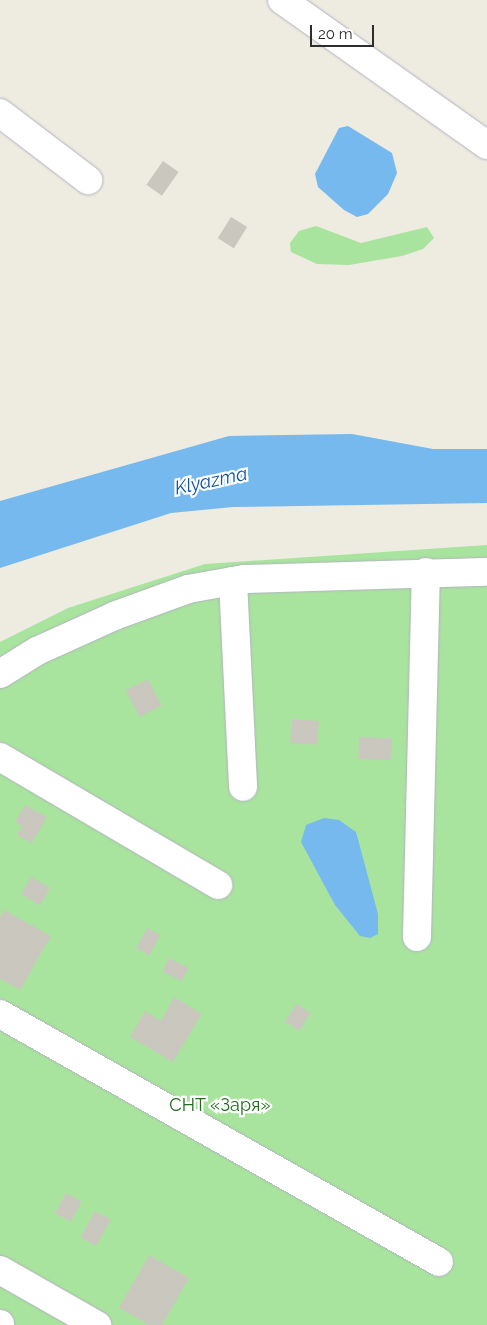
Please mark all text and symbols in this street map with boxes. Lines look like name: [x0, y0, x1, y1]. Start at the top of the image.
scale bar: [312, 15, 376, 47]
text: 20 m: [318, 25, 353, 43]
water label: Klyazma: [173, 462, 249, 500]
park label: СНТ «Заря»: [169, 1094, 271, 1116]

